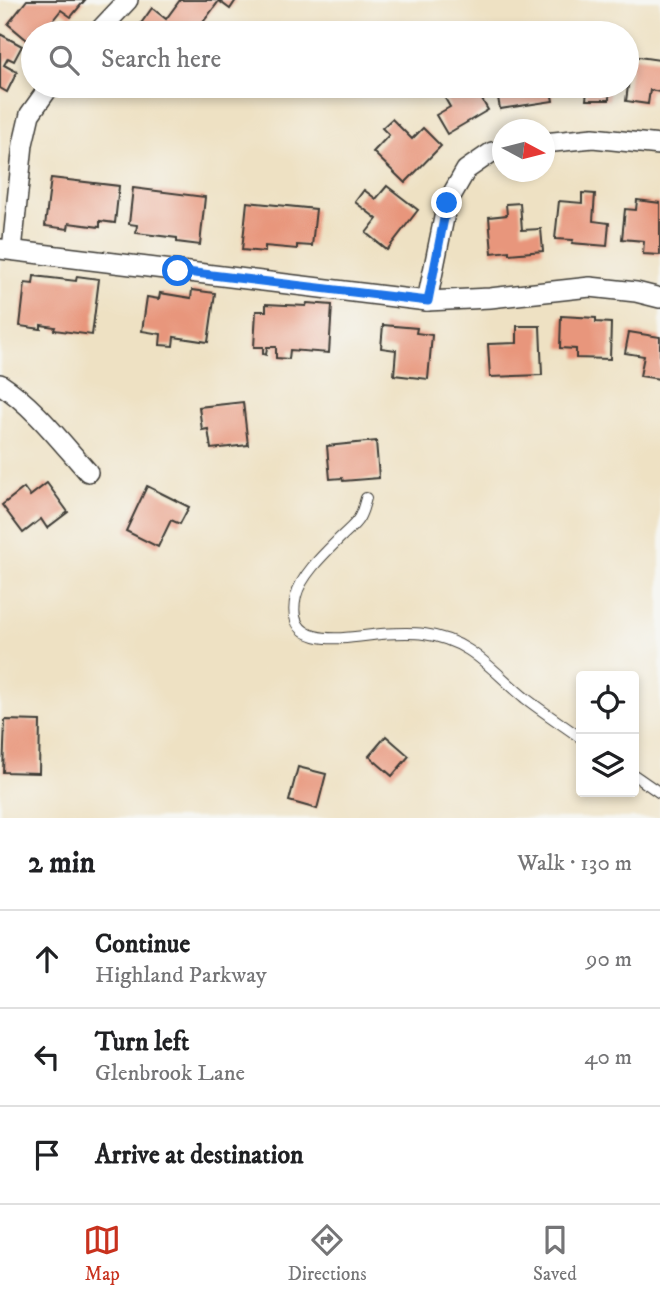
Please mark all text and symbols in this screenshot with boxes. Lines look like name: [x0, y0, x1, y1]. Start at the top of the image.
search box: [21, 21, 639, 98]
icon: search: [45, 41, 83, 79]
text: Search here: [101, 43, 221, 76]
north arrow: [492, 119, 555, 182]
route end: [431, 187, 462, 218]
route start: [162, 255, 193, 286]
map controls: [576, 671, 639, 797]
button: locate: [576, 671, 639, 734]
button: layers: [576, 734, 639, 797]
text: 2 min: [28, 845, 95, 882]
text: Walk · 130 m: [517, 849, 632, 878]
text: Continue: [95, 928, 190, 961]
icon: ahead: [28, 940, 66, 978]
text: 90 m: [586, 945, 632, 974]
text: Highland Parkway: [95, 961, 267, 990]
text: Turn left: [95, 1026, 189, 1059]
icon: left: [28, 1038, 66, 1076]
text: 40 m: [584, 1043, 632, 1072]
text: Glenbrook Lane: [95, 1059, 245, 1088]
icon: arrive: [28, 1136, 66, 1174]
text: Arrive at destination: [95, 1139, 304, 1172]
tab: Map: [83, 1221, 121, 1286]
tab: Directions: [288, 1221, 367, 1286]
tab: Saved: [533, 1221, 577, 1286]

